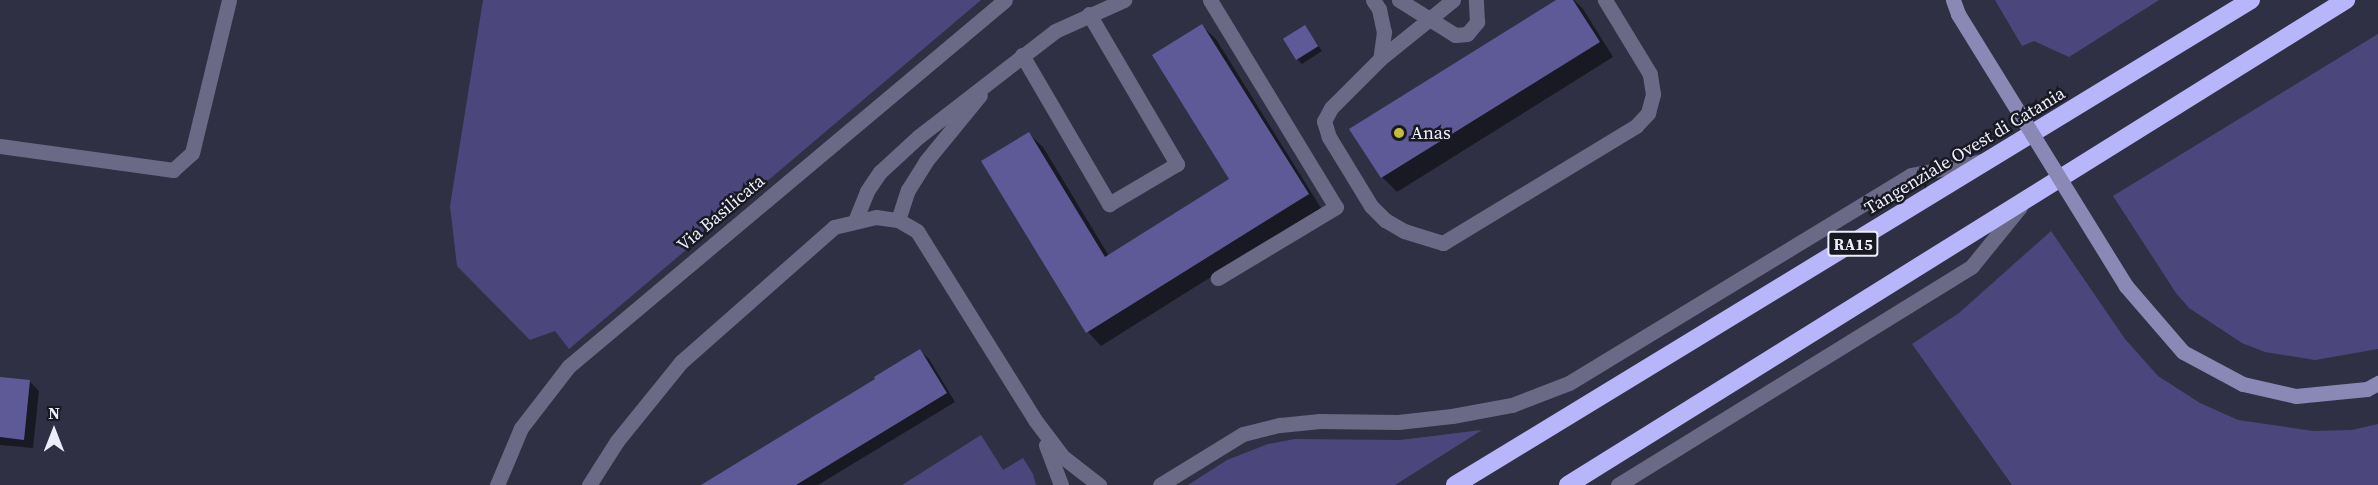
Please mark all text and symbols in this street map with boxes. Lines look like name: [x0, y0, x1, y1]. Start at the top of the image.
street label: Tangenziale Ovest di Catania: [1861, 83, 2069, 219]
place label: Anas: [1411, 122, 1451, 144]
marker: Anas: [1392, 126, 1406, 140]
street label: Via Basilicata: [673, 170, 769, 256]
road number: RA15: [1826, 231, 1880, 257]
north arrow: [24, 401, 84, 461]
text: N: [48, 402, 60, 424]

